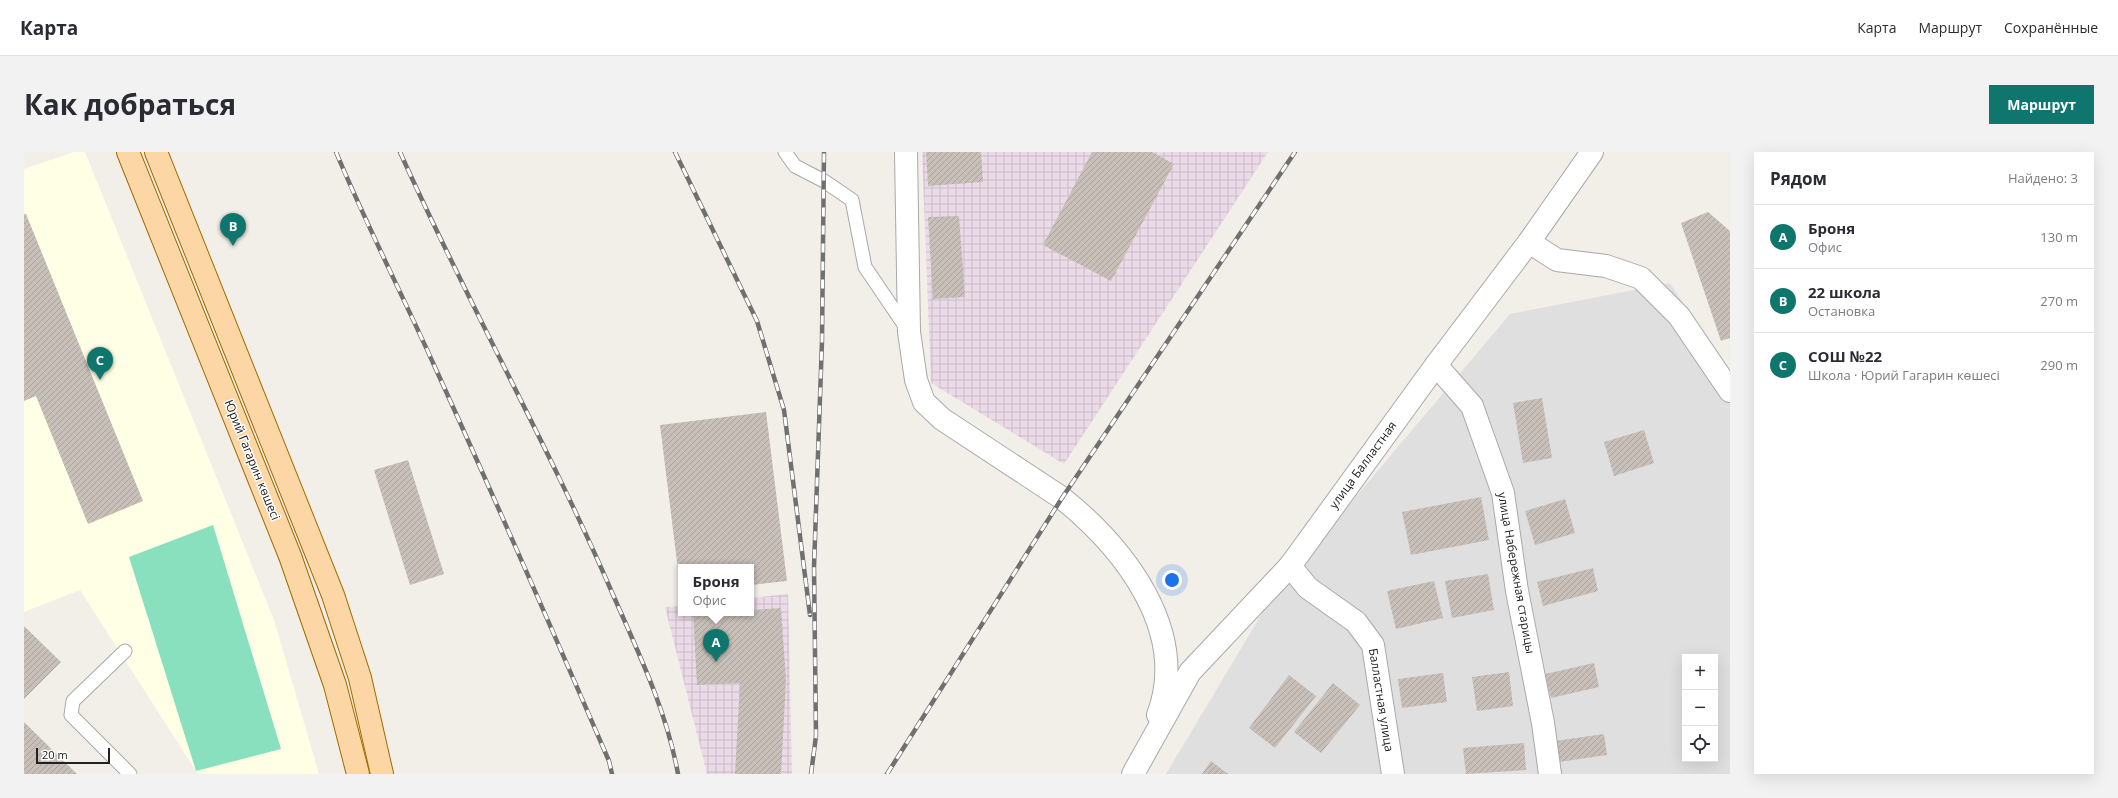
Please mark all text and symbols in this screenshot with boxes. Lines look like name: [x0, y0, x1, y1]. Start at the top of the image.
text: Карта: [20, 15, 78, 41]
text: Карта: [1857, 18, 1896, 37]
text: Маршрут: [1918, 18, 1982, 37]
text: Сохранённые: [2004, 18, 2098, 37]
text: Как добраться: [24, 85, 236, 123]
button: Маршрут: [1989, 85, 2094, 124]
text: Рядом: [1770, 167, 1827, 190]
text: Найдено: 3: [2008, 169, 2078, 187]
pin: B: [220, 213, 246, 246]
text: Броня: [1808, 218, 1855, 238]
text: A: [1779, 228, 1787, 246]
text: 130 m: [2040, 228, 2078, 246]
text: Офис: [1808, 238, 1842, 256]
text: 22 школа: [1808, 282, 1881, 302]
text: B: [1779, 292, 1787, 310]
text: 270 m: [2040, 292, 2078, 310]
text: Остановка: [1808, 302, 1875, 320]
text: СОШ №22: [1808, 346, 1882, 366]
pin: C: [87, 347, 113, 380]
text: C: [1779, 356, 1787, 374]
text: 290 m: [2040, 356, 2078, 374]
text: Школа · Юрий Гагарин көшесі: [1808, 366, 2000, 384]
street label: Юрий Гагарин көшесі: [221, 397, 284, 522]
street label: улица Балластная: [1325, 417, 1400, 512]
street label: улица Набережная старицы: [1494, 491, 1539, 655]
popup: [678, 564, 754, 616]
your location: [1162, 570, 1182, 590]
text: Броня: [692, 571, 740, 591]
text: Офис: [692, 591, 726, 609]
pin: A: [703, 629, 729, 662]
street label: Балластная улица: [1365, 647, 1398, 753]
map controls: [1682, 654, 1718, 762]
button: +: [1682, 654, 1718, 690]
button: −: [1682, 690, 1718, 726]
button: locate: [1682, 726, 1718, 762]
scale bar: [36, 746, 110, 765]
text: 20 m: [42, 747, 68, 762]

